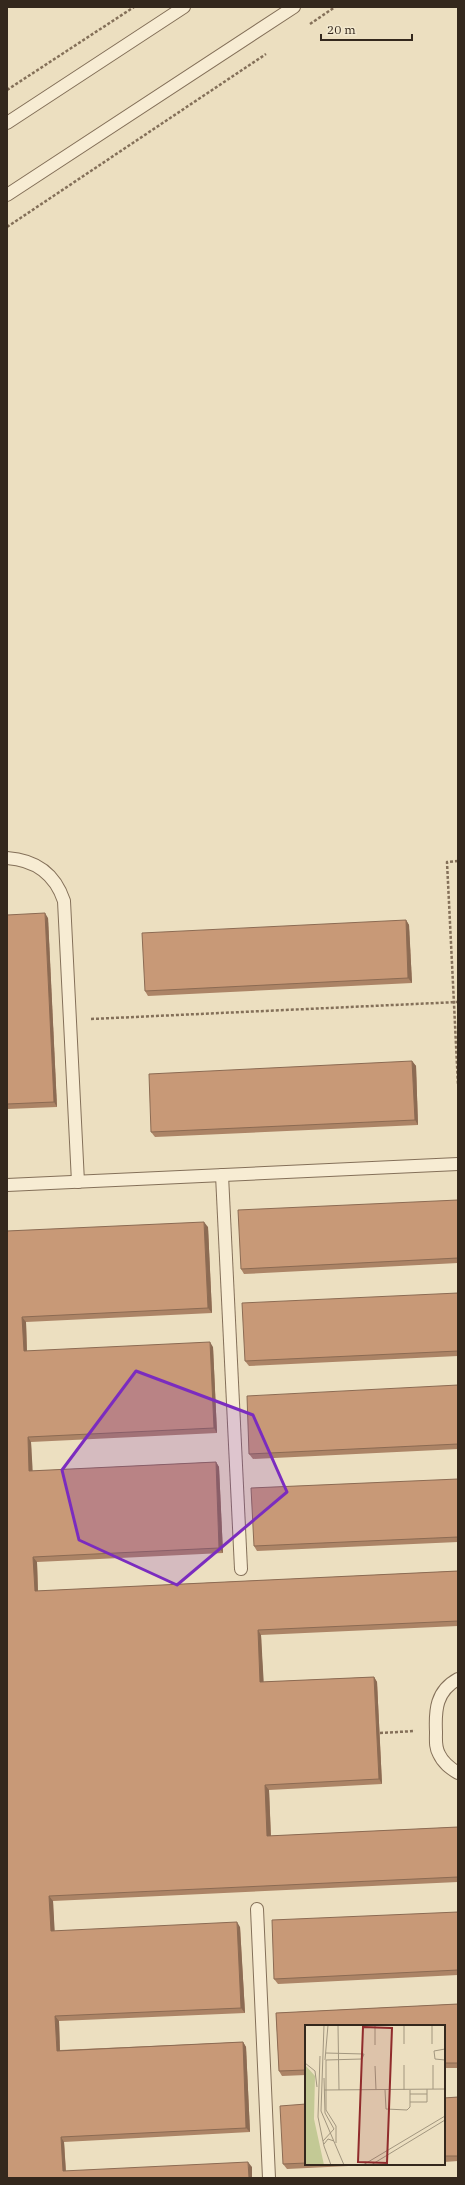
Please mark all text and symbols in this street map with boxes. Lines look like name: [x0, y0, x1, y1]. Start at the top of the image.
scale bar: [321, 16, 412, 42]
text: 20 m: [327, 22, 356, 37]
inset map: [305, 2025, 445, 2165]

